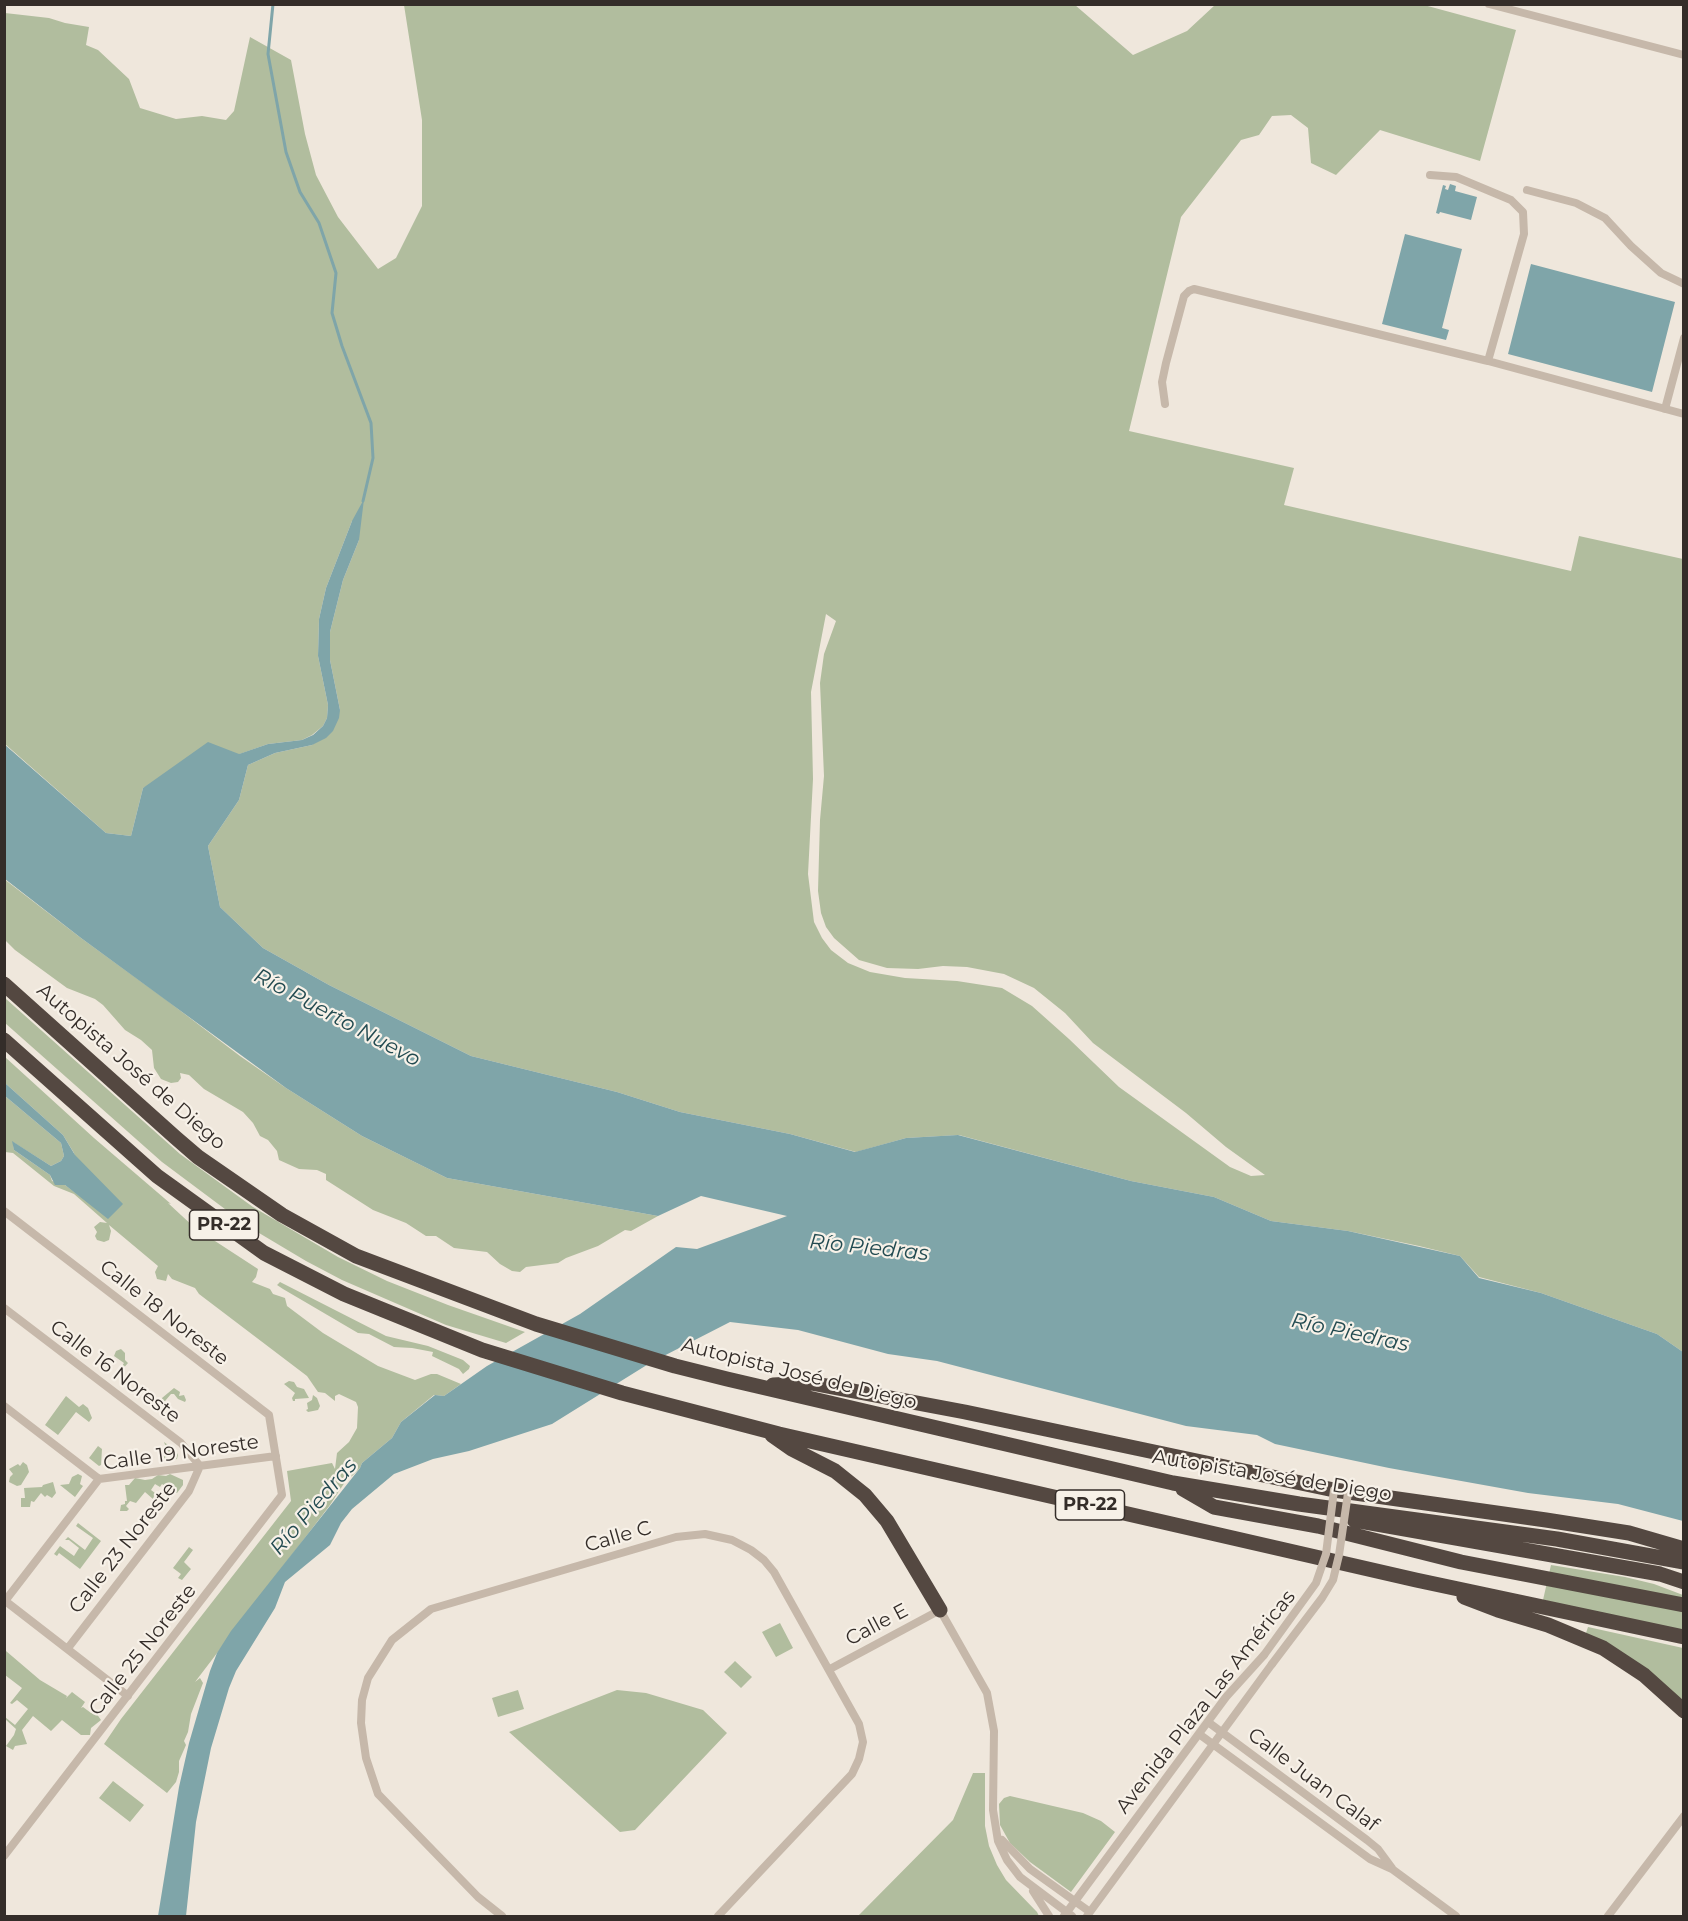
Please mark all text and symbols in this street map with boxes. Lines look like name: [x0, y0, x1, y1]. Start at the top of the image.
water label: Río Puerto Nuevo: [249, 963, 425, 1073]
street label: Autopista José de Diego: [32, 979, 230, 1155]
road number: PR-22: [190, 1210, 258, 1240]
water label: Río Piedras: [808, 1229, 930, 1267]
street label: Calle 18 Noreste: [95, 1255, 233, 1371]
water label: Río Piedras: [1289, 1308, 1411, 1358]
street label: Calle 16 Noreste: [45, 1315, 185, 1429]
street label: Autopista José de Diego: [679, 1333, 919, 1415]
street label: Calle 19 Noreste: [102, 1430, 260, 1476]
street label: Autopista José de Diego: [1151, 1445, 1393, 1507]
water label: Río Piedras: [265, 1454, 363, 1560]
street label: Calle 23 Noreste: [64, 1478, 182, 1618]
road number: PR-22: [1056, 1490, 1124, 1520]
street label: Calle C: [582, 1516, 654, 1558]
street label: Calle 25 Noreste: [84, 1580, 202, 1720]
street label: Avenida Plaza Las Américas: [1111, 1585, 1301, 1819]
street label: Calle E: [842, 1599, 912, 1651]
street label: Calle Juan Calaf: [1243, 1723, 1383, 1837]

